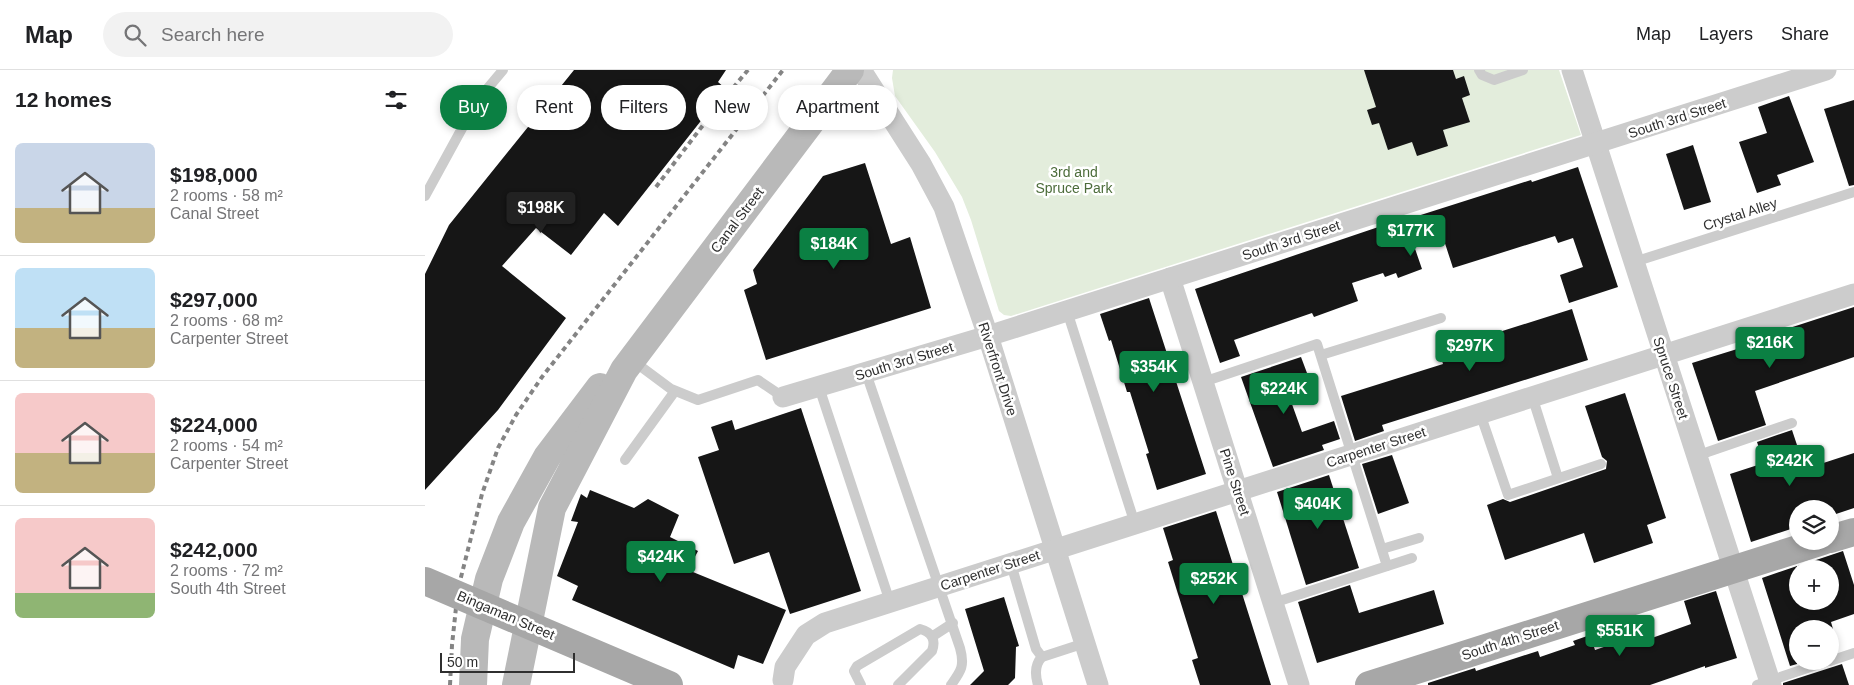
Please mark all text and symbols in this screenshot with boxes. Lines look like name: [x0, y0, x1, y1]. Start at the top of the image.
search box: [103, 12, 453, 57]
text: Map: [25, 21, 73, 48]
icon: search: [121, 21, 149, 49]
text: Search here: [161, 24, 265, 45]
text: Map: [1636, 24, 1671, 44]
text: Layers: [1699, 24, 1753, 44]
text: Share: [1781, 24, 1829, 44]
chip: Buy: [440, 85, 507, 130]
chip: Rent: [517, 85, 591, 130]
chip: Filters: [601, 85, 686, 130]
chip: New: [696, 85, 768, 130]
chip: Apartment: [778, 85, 897, 130]
icon: filters: [382, 86, 410, 114]
text: 12 homes: [15, 88, 112, 111]
street label: South 3rd Street: [1626, 95, 1728, 141]
icon: home: [55, 163, 115, 223]
text: $198,000: [170, 163, 258, 186]
park label: 3rd and Spruce Park: [1035, 164, 1114, 196]
street label: Canal Street: [707, 184, 767, 256]
text: 2 rooms · 58 m²: [170, 187, 283, 204]
pin: $198K: [506, 191, 576, 234]
street label: Crystal Alley: [1701, 194, 1779, 234]
text: $198K: [517, 199, 565, 216]
text: Canal Street: [170, 205, 259, 222]
pin: $177K: [1376, 214, 1446, 257]
street label: South 3rd Street: [1240, 217, 1342, 263]
text: $177K: [1387, 222, 1435, 239]
pin: $184K: [799, 228, 869, 270]
text: $184K: [810, 235, 858, 252]
icon: home: [55, 288, 115, 348]
text: $297,000: [170, 288, 258, 311]
text: 2 rooms · 68 m²: [170, 312, 283, 329]
street label: Riverfront Drive: [975, 320, 1021, 418]
pin: $216K: [1735, 326, 1805, 369]
text: Carpenter Street: [170, 330, 288, 347]
pin: $297K: [1435, 330, 1505, 372]
text: $216K: [1746, 334, 1794, 351]
street label: Spruce Street: [1650, 335, 1692, 421]
text: $297K: [1446, 337, 1494, 354]
street label: South 3rd Street: [853, 338, 955, 384]
pin: $354K: [1119, 350, 1189, 393]
text: $354K: [1130, 358, 1178, 375]
pin: $224K: [1249, 372, 1319, 415]
text: $224K: [1260, 380, 1308, 397]
icon: home: [55, 413, 115, 473]
text: $224,000: [170, 413, 258, 436]
street label: Carpenter Street: [1324, 423, 1428, 471]
text: 2 rooms · 54 m²: [170, 437, 283, 454]
pin: $242K: [1755, 444, 1825, 487]
street label: Pine Street: [1217, 447, 1253, 518]
text: $242K: [1766, 452, 1814, 469]
text: Carpenter Street: [170, 455, 288, 472]
pin: $404K: [1283, 488, 1353, 530]
text: $404K: [1294, 495, 1342, 512]
map controls: [1789, 500, 1839, 670]
button: layers: [1789, 500, 1839, 550]
icon: home: [55, 538, 115, 598]
text: $242,000: [170, 538, 258, 561]
pin: $424K: [626, 540, 696, 583]
street label: Carpenter Street: [938, 546, 1042, 594]
text: $424K: [637, 548, 685, 565]
button: +: [1789, 560, 1839, 610]
text: 2 rooms · 72 m²: [170, 562, 283, 579]
pin: $252K: [1179, 562, 1249, 605]
text: $252K: [1190, 570, 1238, 587]
text: South 4th Street: [170, 580, 286, 597]
street label: Bingaman Street: [455, 587, 557, 643]
pin: $551K: [1585, 614, 1655, 657]
street label: South 4th Street: [1459, 617, 1561, 663]
button: −: [1789, 620, 1839, 670]
text: $551K: [1596, 622, 1644, 639]
scale bar: [440, 650, 575, 673]
text: 50 m: [447, 654, 478, 670]

